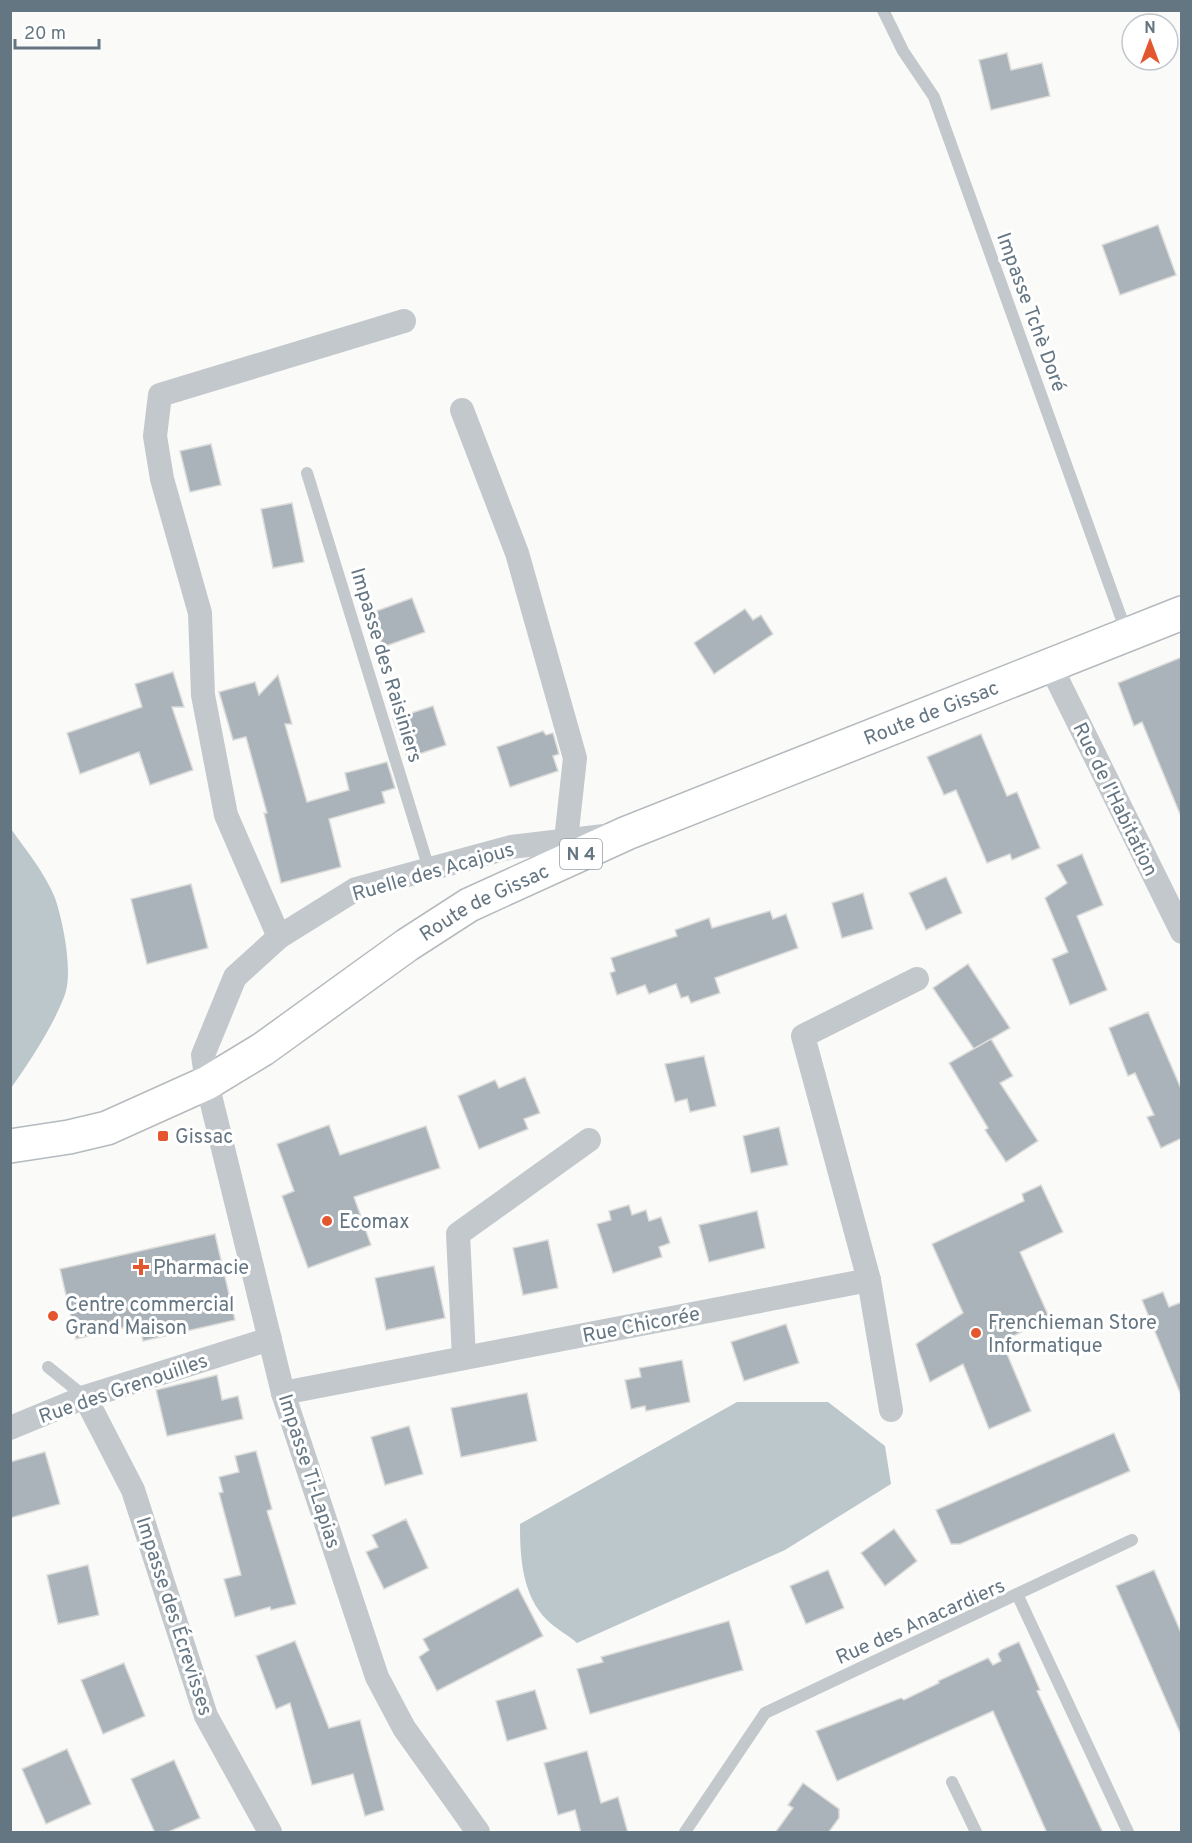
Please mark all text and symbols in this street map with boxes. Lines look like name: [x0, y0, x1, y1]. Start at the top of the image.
scale bar: [15, 12, 99, 50]
north arrow: [1120, 12, 1180, 72]
text: N: [1144, 19, 1156, 39]
text: 20 m: [24, 23, 66, 46]
street label: Impasse Tchè Doré: [989, 229, 1071, 396]
street label: Impasse des Raisiniers: [343, 565, 427, 766]
street label: Route de Gissac: [860, 676, 1003, 753]
street label: Rue de l'Habitation: [1066, 719, 1163, 881]
street label: Ruelle des Acajous: [350, 837, 517, 908]
road number: N 4: [560, 839, 602, 869]
street label: Route de Gissac: [415, 859, 554, 948]
place label: Gissac: [175, 1125, 233, 1151]
marker: Gissac: [156, 1129, 170, 1143]
place label: Ecomax: [339, 1210, 410, 1236]
marker: Ecomax: [320, 1214, 334, 1228]
place label: Pharmacie: [153, 1256, 249, 1282]
marker: Pharmacie: [134, 1260, 148, 1274]
place label: Centre commercial Grand Maison: [65, 1293, 234, 1342]
street label: Rue Chicorée: [581, 1302, 702, 1350]
marker: Centre commercial Grand Maison: [46, 1309, 60, 1323]
place label: Frenchieman Store Informatique: [988, 1311, 1157, 1360]
marker: Frenchieman Store Informatique: [969, 1326, 983, 1340]
street label: Rue des Grenouilles: [36, 1349, 212, 1431]
street label: Impasse Ti-Lapias: [271, 1391, 345, 1552]
street label: Impasse des Écrevisses: [129, 1513, 219, 1719]
street label: Rue des Anacardiers: [832, 1574, 1009, 1672]

